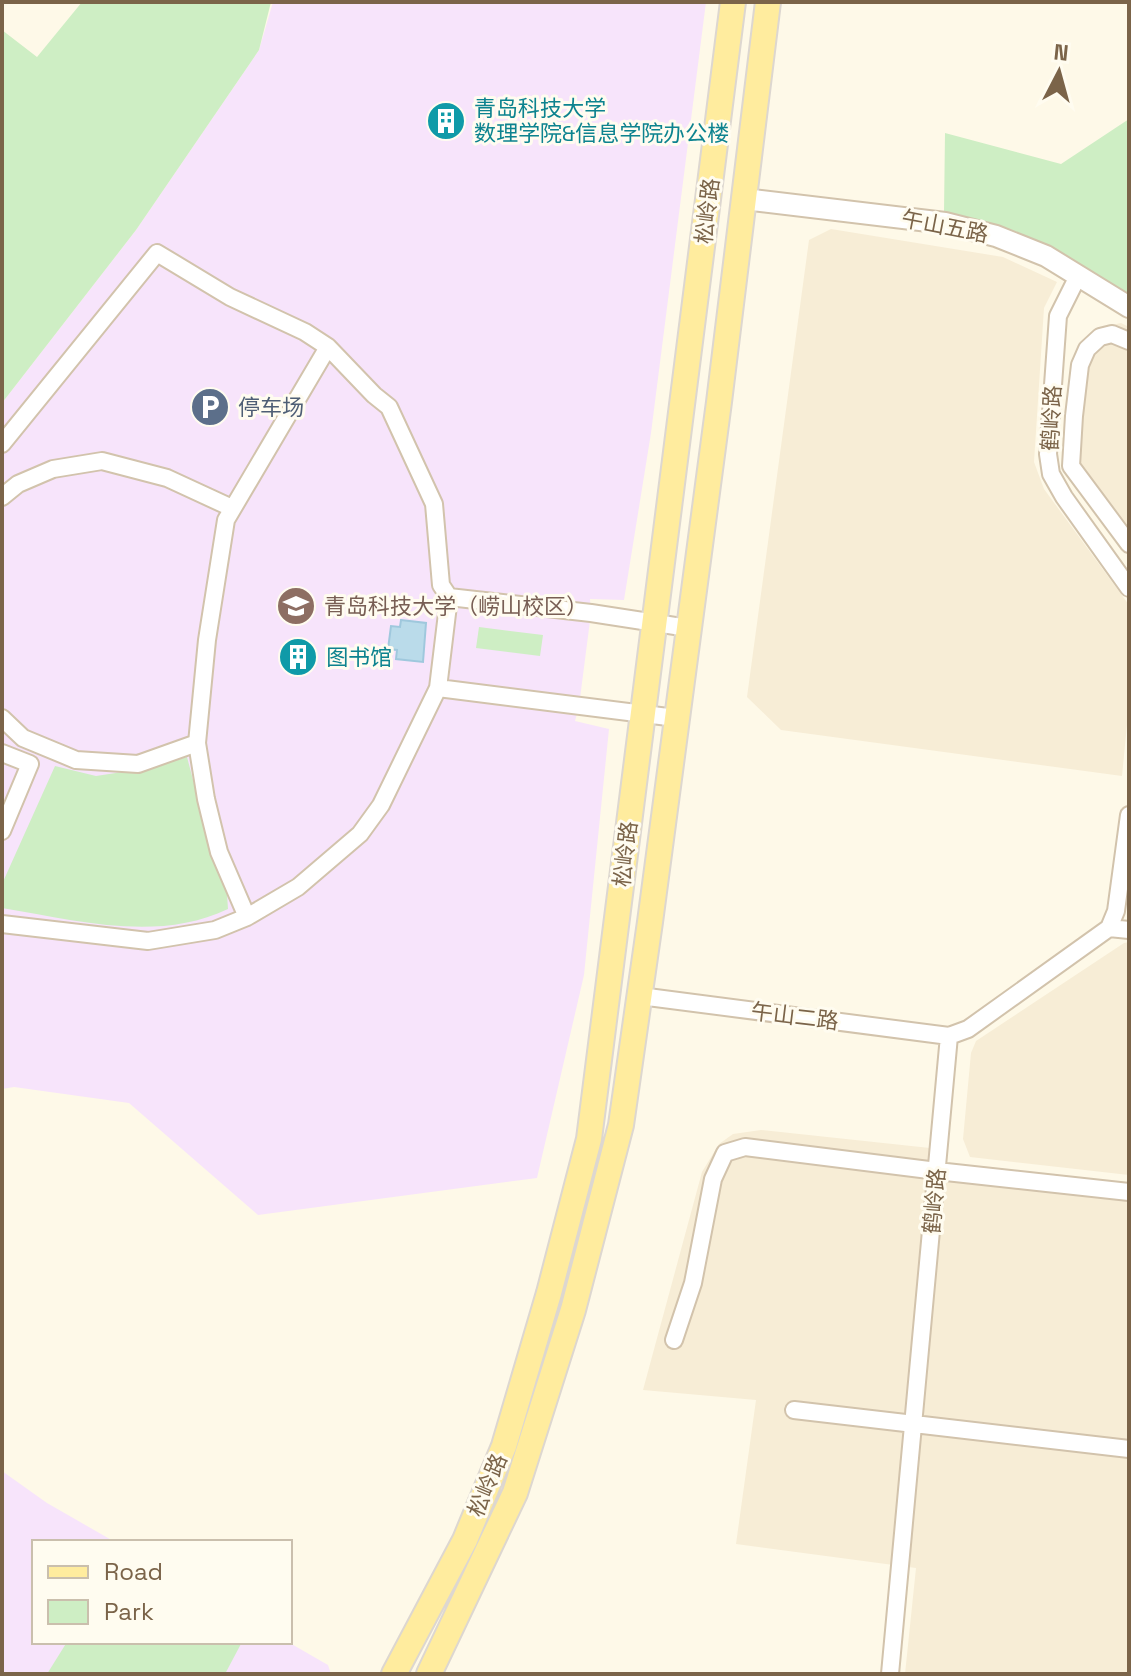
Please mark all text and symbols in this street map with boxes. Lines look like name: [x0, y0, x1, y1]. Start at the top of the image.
north arrow: [1019, 32, 1099, 112]
text: N: [1052, 37, 1070, 67]
place label: 青岛科技大学 数理学院&信息学院办公楼: [474, 94, 729, 147]
building icon: 青岛科技大学 数理学院&信息学院办公楼: [425, 100, 467, 142]
street label: 松岭路: [689, 177, 725, 245]
street label: 午山五路: [899, 204, 991, 248]
street label: 鹤岭路: [1035, 384, 1067, 452]
parking icon: 停车场: [189, 386, 231, 428]
place label: 停车场: [238, 393, 304, 421]
school or university icon: 青岛科技大学（崂山校区）: [275, 585, 317, 627]
place label: 青岛科技大学（崂山校区）: [324, 592, 588, 620]
building icon: 图书馆: [277, 636, 319, 678]
place label: 图书馆: [326, 643, 392, 671]
street label: 松岭路: [607, 820, 643, 888]
street label: 午山二路: [750, 997, 840, 1035]
street label: 鹤岭路: [917, 1167, 951, 1235]
street label: 松岭路: [461, 1449, 513, 1521]
legend: [32, 1540, 292, 1644]
text: Road: [104, 1556, 163, 1587]
text: Park: [104, 1596, 154, 1627]

